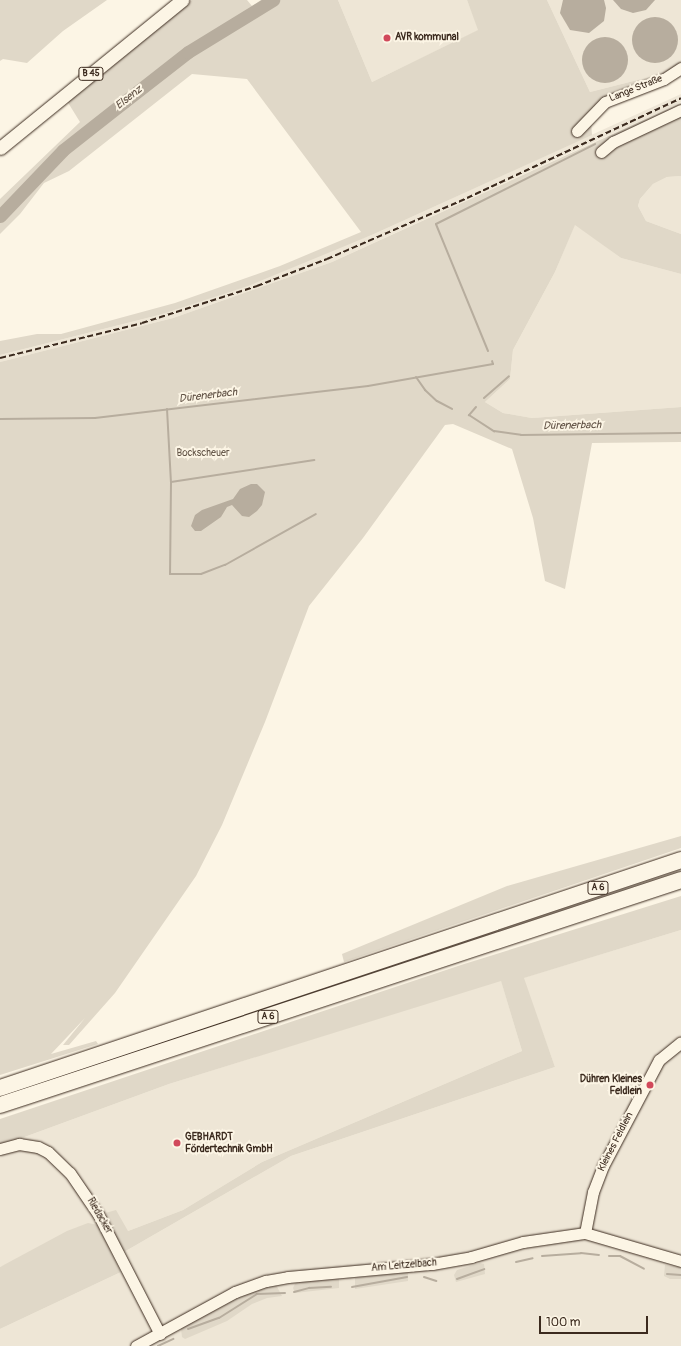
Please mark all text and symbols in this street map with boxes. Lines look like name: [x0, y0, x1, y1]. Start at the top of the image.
place label: AVR kommunal: [395, 32, 459, 44]
marker: AVR kommunal: [382, 33, 392, 43]
road number: B 45: [78, 67, 104, 81]
street label: Lange Straße: [608, 73, 664, 105]
water label: Elsenz: [113, 83, 145, 113]
water label: Dürenerbach: [178, 386, 238, 406]
water label: Dürenerbach: [543, 419, 601, 433]
park label: Bockscheuer: [177, 448, 229, 460]
road number: A 6: [587, 881, 609, 895]
road number: A 6: [257, 1010, 279, 1024]
place label: Dühren Kleines Feldlein: [580, 1073, 642, 1096]
marker: Dühren Kleines Feldlein: [645, 1080, 655, 1090]
street label: Kleines Feldlein: [596, 1110, 636, 1174]
place label: GEBHARDT Fördertechnik GmbH: [185, 1131, 273, 1154]
marker: GEBHARDT Fördertechnik GmbH: [172, 1138, 182, 1148]
street label: Riedacker: [84, 1196, 114, 1236]
street label: Am Leitzelbach: [371, 1257, 437, 1275]
scale bar: [541, 1308, 650, 1334]
text: 100 m: [546, 1315, 580, 1330]

